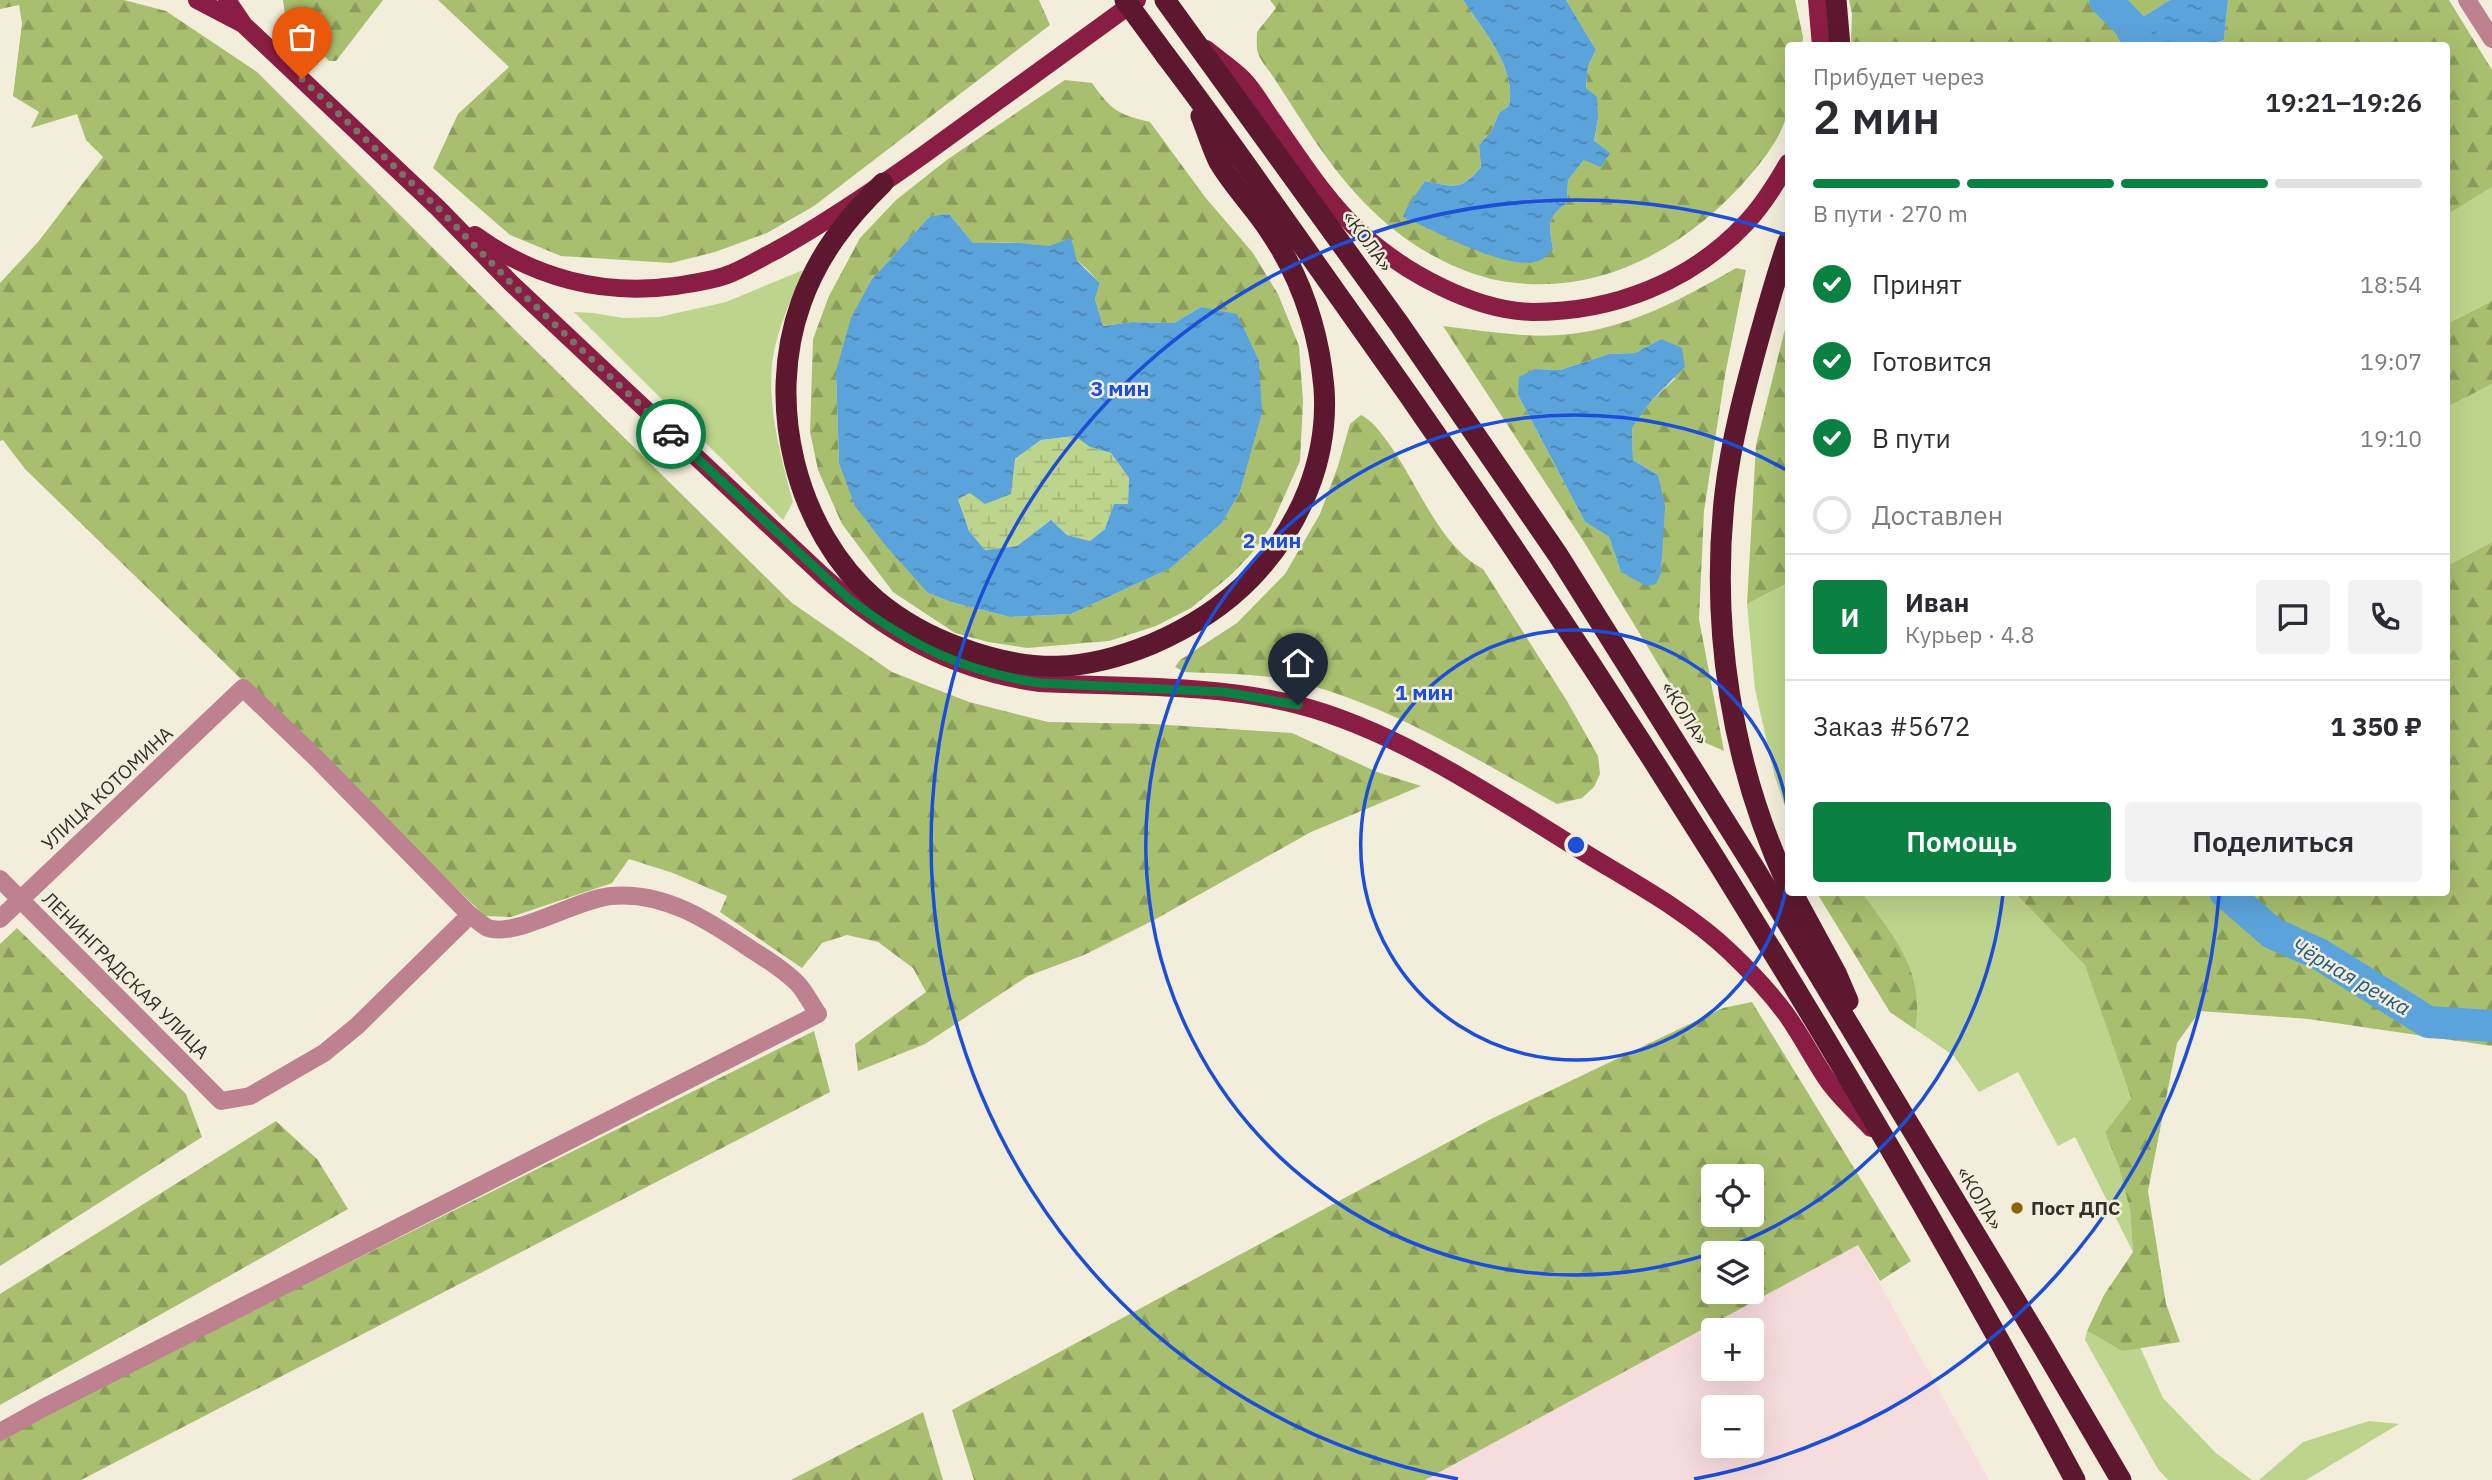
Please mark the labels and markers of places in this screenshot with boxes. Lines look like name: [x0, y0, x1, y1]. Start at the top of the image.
pin: [272, 7, 332, 79]
pin: [1268, 633, 1328, 705]
centre of rings: [1564, 833, 1588, 857]
place label: Пост ДПС: [2031, 1196, 2120, 1220]
marker: Пост ДПС: [2009, 1200, 2025, 1216]

